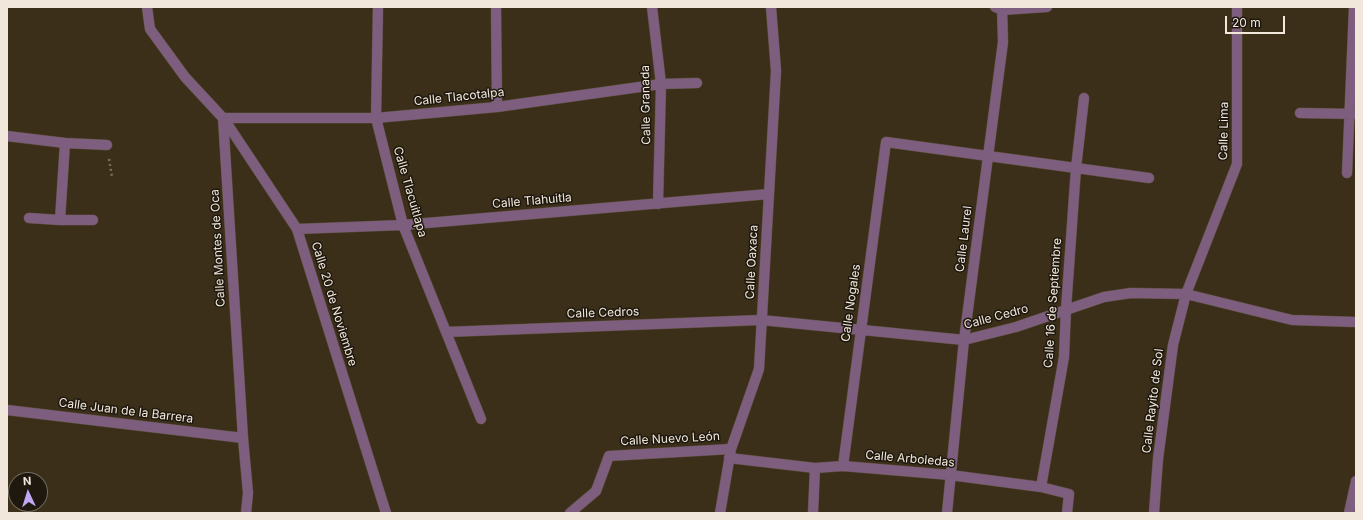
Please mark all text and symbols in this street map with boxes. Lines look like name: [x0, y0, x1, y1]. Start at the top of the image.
scale bar: [1227, 8, 1287, 34]
text: 20 m: [1232, 15, 1261, 30]
street label: Calle Granada: [638, 65, 654, 145]
street label: Calle Tlacotalpa: [413, 85, 505, 109]
street label: Calle Lima: [1216, 102, 1232, 160]
street label: Calle Tlacuitlapa: [390, 145, 430, 239]
street label: Calle Montes de Oca: [208, 189, 228, 307]
street label: Calle Tlahuitla: [492, 190, 572, 212]
street label: Calle Laurel: [953, 205, 975, 273]
street label: Calle Oaxaca: [743, 224, 761, 300]
street label: Calle 16 de Septiembre: [1041, 238, 1065, 368]
street label: Calle 20 de Noviembre: [308, 240, 360, 368]
street label: Calle Nogales: [838, 263, 864, 343]
street label: Calle Cedro: [962, 301, 1030, 333]
street label: Calle Cedros: [566, 305, 640, 321]
street label: Calle Rayito de Sol: [1139, 348, 1167, 454]
street label: Calle Juan de la Barrera: [58, 396, 194, 426]
street label: Calle Nuevo León: [620, 429, 720, 449]
street label: Calle Arboledas: [865, 448, 955, 470]
north arrow: [8, 472, 48, 512]
text: N: [23, 474, 32, 488]

